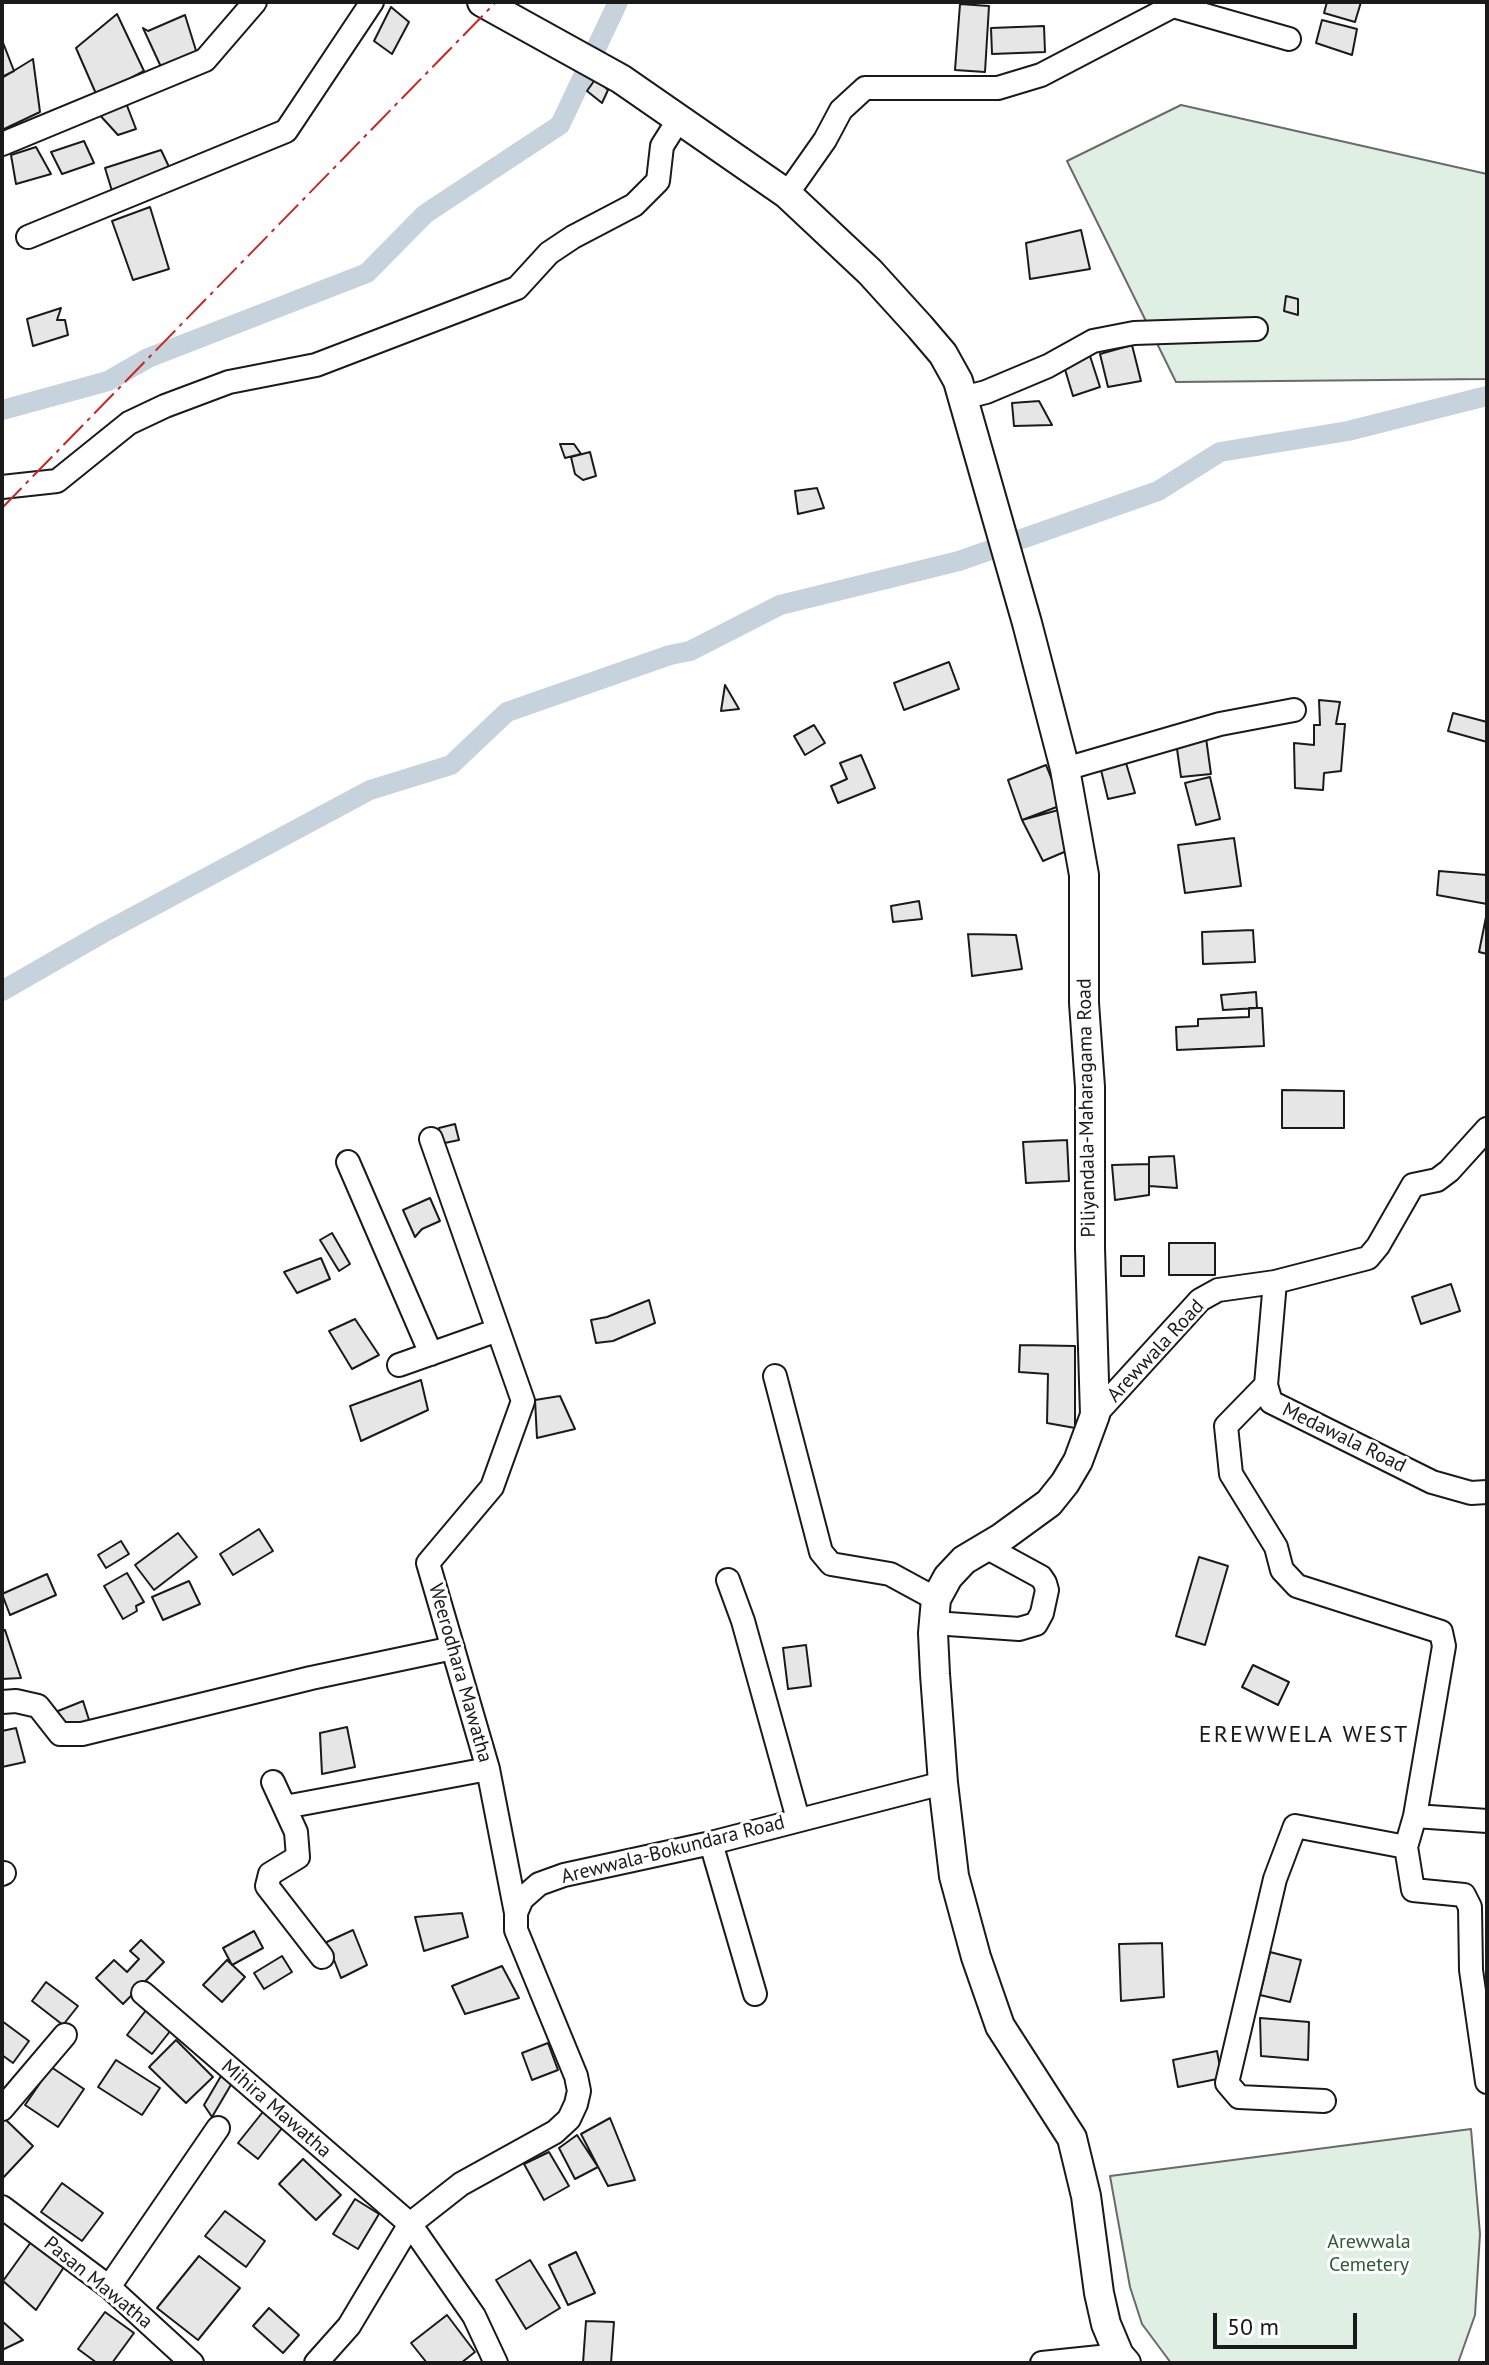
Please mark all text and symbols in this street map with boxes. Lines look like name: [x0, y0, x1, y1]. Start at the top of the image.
street label: Piliyandala-Maharagama Road: [1073, 978, 1101, 1238]
street label: Arewwala Road: [1102, 1295, 1210, 1407]
street label: Medawala Road: [1278, 1398, 1410, 1478]
street label: Weerodhara Mawatha: [423, 1581, 497, 1765]
district label: EREWWELA WEST: [1199, 1721, 1409, 1749]
street label: Arewwala-Bokundara Road: [559, 1811, 787, 1889]
street label: Mihira Mawatha: [216, 2055, 336, 2163]
park label: Arewwala Cemetery: [1327, 2230, 1411, 2277]
street label: Pasan Mawatha: [39, 2232, 157, 2334]
scale bar: [1217, 2297, 1361, 2347]
text: 50 m: [1227, 2311, 1279, 2342]

